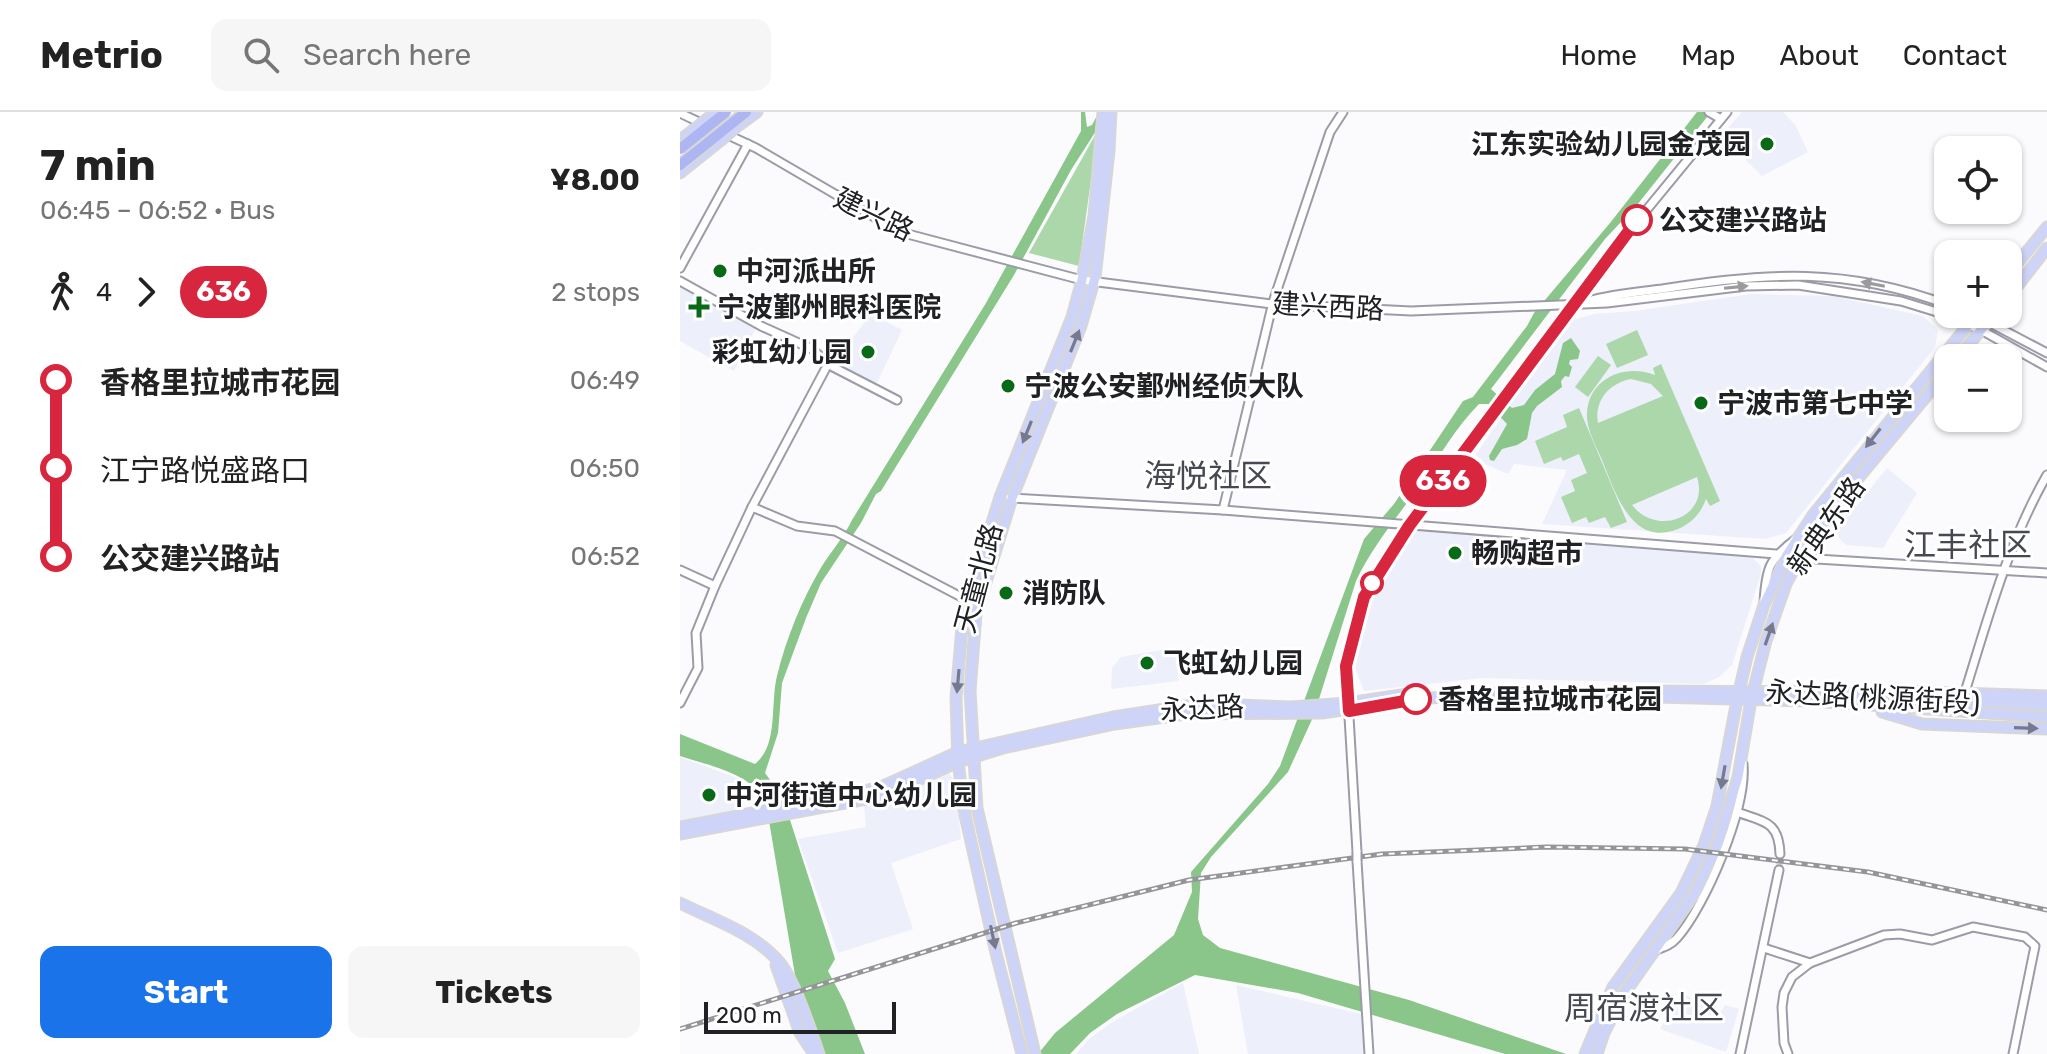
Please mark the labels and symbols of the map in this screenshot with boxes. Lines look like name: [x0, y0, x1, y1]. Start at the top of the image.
place label: 江东实验幼儿园金茂园: [1471, 128, 1751, 161]
marker: 江东实验幼儿园金茂园: [1758, 135, 1776, 153]
street label: 建兴路: [829, 181, 919, 248]
place label: 公交建兴路站: [1659, 204, 1827, 237]
marker: 公交建兴路站: [1622, 205, 1652, 235]
place label: 中河派出所: [736, 255, 876, 288]
marker: 中河派出所: [711, 262, 729, 280]
one-way arrow: [1860, 277, 1885, 290]
one-way arrow: [1724, 281, 1749, 294]
street label: 建兴西路: [1271, 287, 1385, 326]
place label: 宁波鄞州眼科医院: [717, 291, 941, 324]
marker: 宁波鄞州眼科医院: [688, 296, 710, 318]
one-way arrow: [1069, 329, 1082, 353]
place label: 彩虹幼儿园: [712, 336, 852, 369]
marker: 彩虹幼儿园: [859, 343, 877, 361]
place label: 宁波公安鄞州经侦大队: [1024, 370, 1304, 403]
marker: 宁波公安鄞州经侦大队: [999, 377, 1017, 395]
place label: 宁波市第七中学: [1717, 387, 1913, 420]
marker: 宁波市第七中学: [1692, 394, 1710, 412]
one-way arrow: [1020, 420, 1033, 444]
one-way arrow: [1865, 428, 1882, 448]
line badge: 636: [1397, 455, 1489, 507]
district label: 海悦社区: [1144, 457, 1272, 495]
street label: 新典东路: [1781, 471, 1872, 582]
street label: 天童北路: [948, 520, 1009, 636]
district label: 江丰社区: [1904, 526, 2032, 564]
place label: 畅购超市: [1471, 537, 1583, 570]
marker: 畅购超市: [1446, 544, 1464, 562]
unlabelled marker: [1361, 572, 1383, 594]
place label: 消防队: [1022, 577, 1106, 610]
marker: 消防队: [997, 584, 1015, 602]
one-way arrow: [1763, 622, 1775, 646]
place label: 飞虹幼儿园: [1163, 647, 1303, 680]
marker: 飞虹幼儿园: [1138, 654, 1156, 672]
one-way arrow: [951, 669, 964, 694]
street label: 永达路(桃源街段): [1765, 675, 1981, 720]
place label: 香格里拉城市花园: [1438, 683, 1662, 716]
marker: 香格里拉城市花园: [1401, 684, 1431, 714]
street label: 永达路: [1159, 690, 1245, 727]
one-way arrow: [2014, 722, 2039, 735]
one-way arrow: [1716, 765, 1728, 790]
place label: 中河街道中心幼儿园: [725, 779, 977, 812]
marker: 中河街道中心幼儿园: [700, 786, 718, 804]
one-way arrow: [987, 925, 1000, 950]
district label: 周宿渡社区: [1564, 989, 1724, 1027]
scale bar: [704, 998, 896, 1034]

